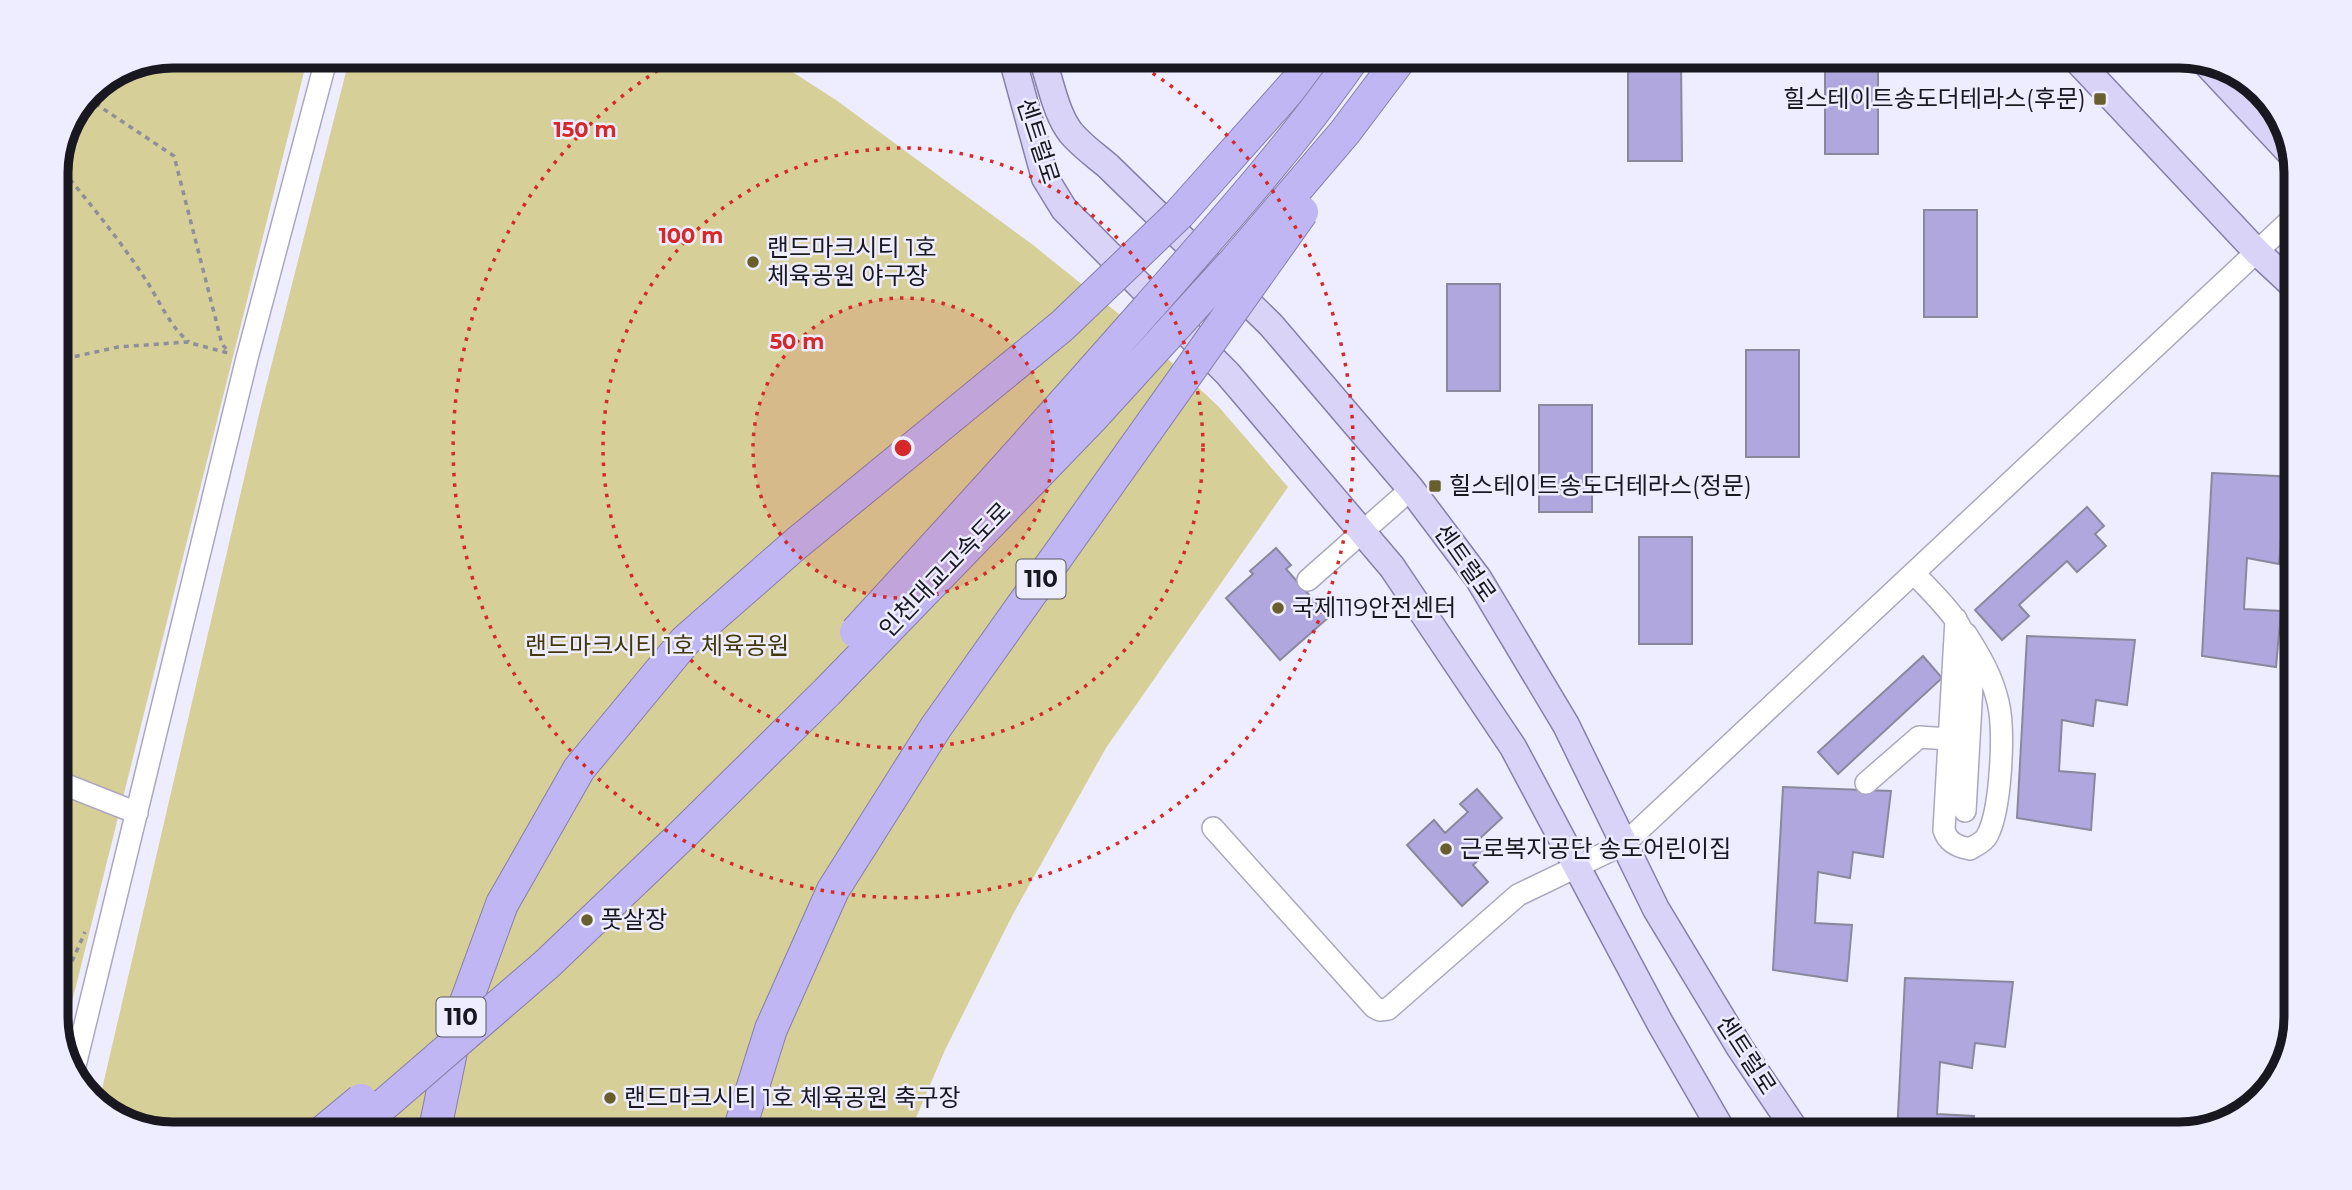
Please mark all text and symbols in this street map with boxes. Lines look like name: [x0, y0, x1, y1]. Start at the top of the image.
place label: 힐스테이트송도더테라스(후문): [1783, 84, 2086, 113]
marker: 힐스테이트송도더테라스(후문): [2092, 91, 2108, 107]
street label: 센트럴로: [1011, 94, 1066, 187]
text: 150 m: [554, 117, 616, 142]
text: 100 m: [659, 223, 723, 248]
place label: 랜드마크시티 1호 체육공원 야구장: [767, 233, 937, 290]
marker: 랜드마크시티 1호 체육공원 야구장: [745, 254, 761, 270]
text: 50 m: [770, 329, 824, 354]
centre of rings: [891, 436, 915, 460]
place label: 힐스테이트송도더테라스(정문): [1449, 471, 1752, 500]
marker: 힐스테이트송도더테라스(정문): [1427, 478, 1443, 494]
street label: 인천대교고속도로: [873, 496, 1016, 643]
street label: 센트럴로: [1428, 518, 1503, 607]
road number: 110: [1016, 559, 1066, 598]
place label: 국제119안전센터: [1292, 593, 1456, 622]
marker: 국제119안전센터: [1270, 600, 1286, 616]
park label: 랜드마크시티 1호 체육공원: [525, 631, 789, 660]
place label: 근로복지공단 송도어린이집: [1460, 834, 1731, 863]
marker: 근로복지공단 송도어린이집: [1438, 841, 1454, 857]
place label: 풋살장: [601, 905, 667, 934]
marker: 풋살장: [579, 912, 595, 928]
road number: 110: [436, 998, 486, 1036]
street label: 센트럴로: [1710, 1010, 1783, 1100]
place label: 랜드마크시티 1호 체육공원 축구장: [624, 1083, 961, 1112]
marker: 랜드마크시티 1호 체육공원 축구장: [602, 1090, 618, 1106]

